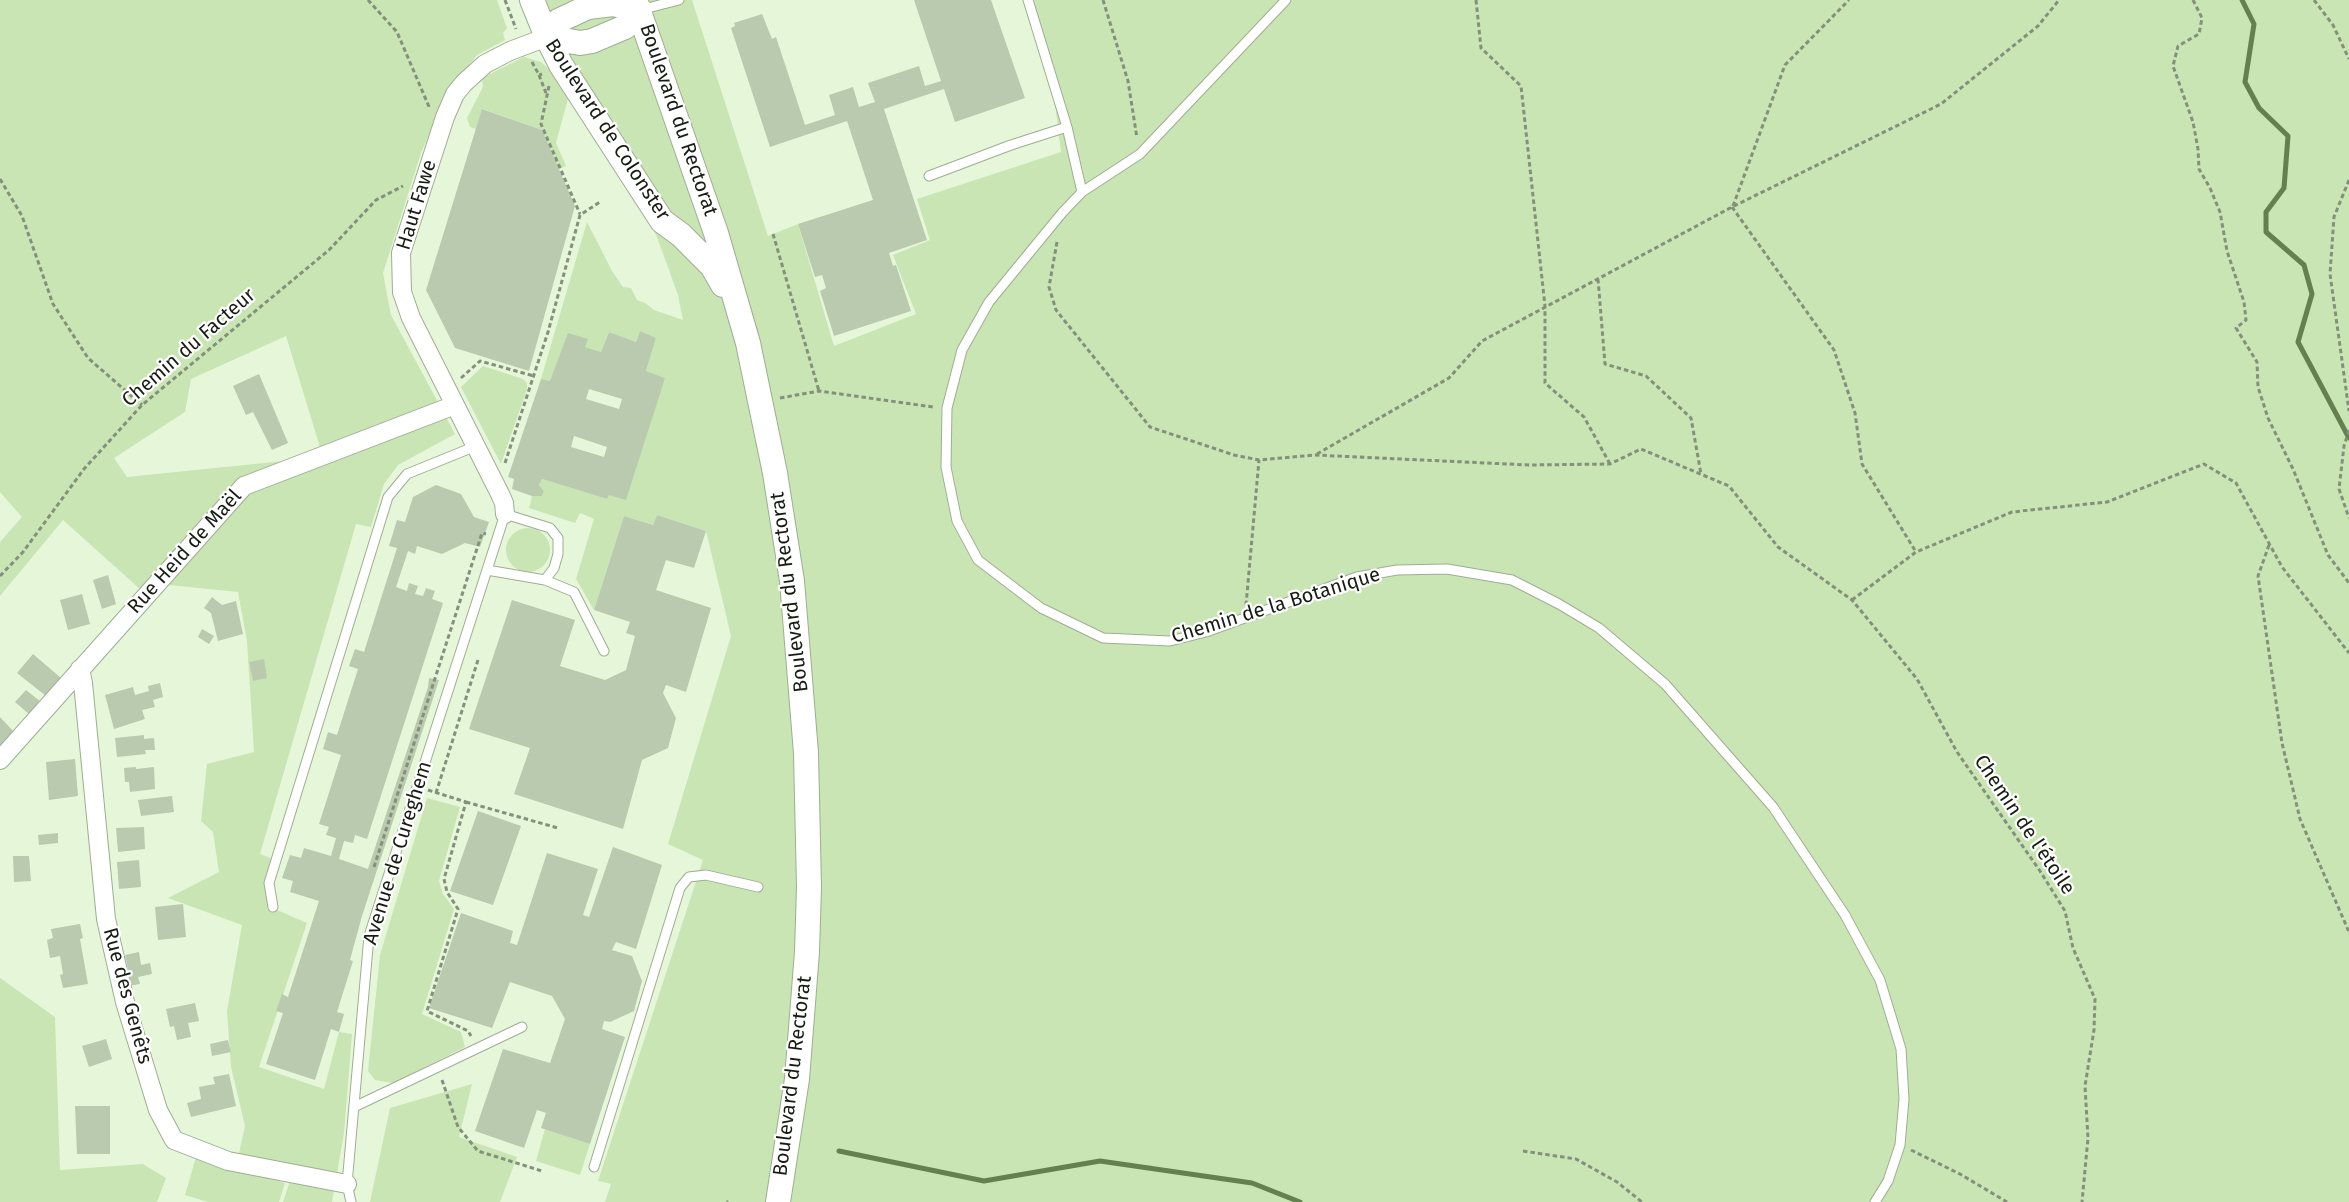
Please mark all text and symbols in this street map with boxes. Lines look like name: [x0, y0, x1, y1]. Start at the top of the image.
street label: Boulevard du Rectorat: [634, 21, 722, 219]
street label: Boulevard de Colonster: [539, 35, 675, 225]
street label: Haut Fawe: [392, 157, 442, 253]
street label: Chemin du Facteur: [118, 284, 260, 412]
street label: Rue Heid de Maël: [123, 485, 247, 619]
street label: Boulevard du Rectorat: [766, 490, 814, 694]
street label: Chemin de la Botanique: [1169, 563, 1383, 649]
street label: Chemin de l'étoile: [1968, 751, 2080, 899]
street label: Avenue de Cureghem: [359, 758, 437, 948]
street label: Rue des Genêts: [97, 925, 157, 1067]
street label: Boulevard du Rectorat: [769, 974, 817, 1178]

